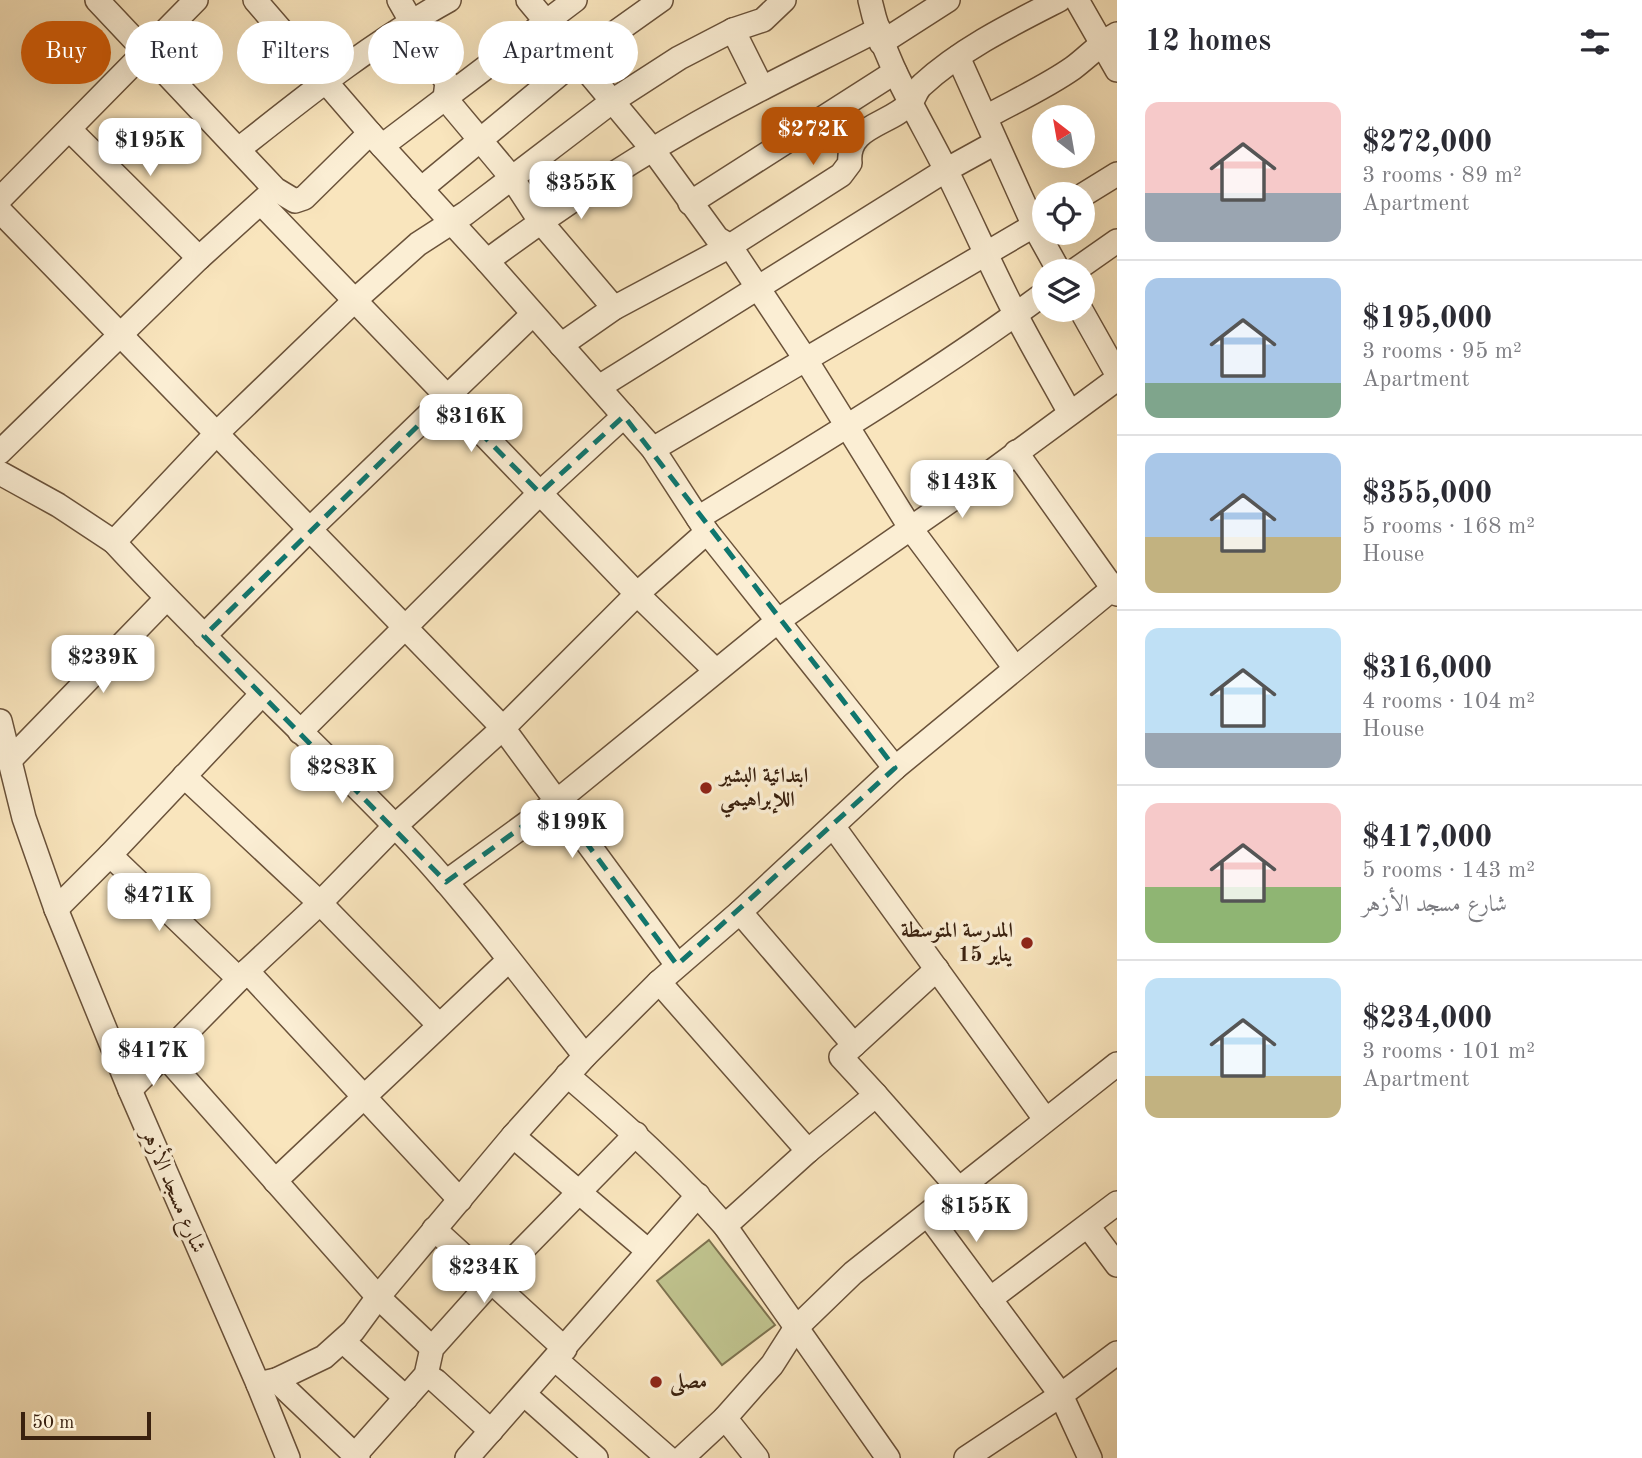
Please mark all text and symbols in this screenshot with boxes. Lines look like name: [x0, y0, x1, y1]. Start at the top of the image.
chip: Buy: [21, 21, 111, 84]
chip: Rent: [125, 21, 223, 84]
chip: Filters: [237, 21, 354, 84]
chip: New: [368, 21, 464, 84]
chip: Apartment: [478, 21, 638, 84]
icon: filters: [1576, 23, 1614, 61]
text: 12 homes: [1145, 27, 1271, 57]
north arrow: [1032, 105, 1096, 168]
map controls: [1032, 105, 1095, 322]
pin: $272K: [764, 108, 862, 167]
pin: $195K: [101, 118, 199, 178]
text: $272K: [777, 118, 849, 141]
text: $272,000: [1362, 128, 1492, 158]
text: $195K: [114, 129, 186, 152]
icon: home: [1201, 130, 1285, 214]
pin: $355K: [532, 162, 630, 221]
text: 3 rooms · 89 m²: [1362, 164, 1522, 187]
text: $355K: [545, 172, 617, 195]
button: locate: [1032, 182, 1095, 245]
text: Apartment: [1362, 192, 1470, 215]
button: layers: [1032, 259, 1095, 322]
text: $195,000: [1362, 304, 1492, 334]
icon: home: [1201, 306, 1285, 390]
text: 3 rooms · 95 m²: [1362, 340, 1522, 363]
text: Apartment: [1362, 368, 1470, 391]
pin: $316K: [422, 394, 520, 454]
text: $316K: [435, 405, 507, 428]
pin: $143K: [913, 461, 1011, 520]
text: $143K: [926, 471, 998, 494]
text: $355,000: [1362, 479, 1492, 509]
icon: home: [1201, 481, 1285, 565]
text: 5 rooms · 168 m²: [1362, 515, 1535, 538]
text: House: [1362, 543, 1424, 566]
pin: $239K: [54, 636, 152, 695]
text: $239K: [67, 646, 139, 669]
text: $316,000: [1362, 654, 1492, 684]
icon: home: [1201, 656, 1285, 740]
text: 4 rooms · 104 m²: [1362, 690, 1535, 713]
text: House: [1362, 718, 1424, 741]
pin: $283K: [293, 746, 391, 805]
text: $283K: [306, 756, 378, 779]
place label: ابتدائية البشير اللإبراهيمي: [718, 766, 808, 818]
marker: ابتدائية البشير اللإبراهيمي: [698, 780, 714, 796]
pin: $199K: [523, 800, 621, 860]
text: $199K: [536, 811, 608, 834]
text: $417,000: [1362, 823, 1492, 853]
icon: home: [1201, 831, 1285, 915]
text: 5 rooms · 143 m²: [1362, 859, 1535, 882]
pin: $471K: [110, 874, 208, 933]
text: $471K: [123, 884, 195, 907]
text: شارع مسجد الأزهر: [1362, 893, 1507, 916]
place label: المدرسة المتوسطة 15 يناير: [901, 921, 1013, 967]
marker: المدرسة المتوسطة 15 يناير: [1019, 935, 1035, 951]
text: $234,000: [1362, 1004, 1492, 1034]
icon: home: [1201, 1006, 1285, 1090]
pin: $417K: [104, 1028, 202, 1088]
text: $417K: [117, 1039, 189, 1062]
text: 3 rooms · 101 m²: [1362, 1040, 1535, 1063]
text: Apartment: [1362, 1068, 1470, 1091]
street label: شارع مسجد الأزهر: [131, 1122, 214, 1258]
pin: $155K: [927, 1184, 1025, 1244]
text: $155K: [940, 1195, 1012, 1218]
pin: $234K: [435, 1246, 533, 1305]
text: $234K: [448, 1256, 520, 1279]
place label: مصلى: [669, 1372, 707, 1397]
marker: مصلى: [648, 1374, 664, 1390]
scale bar: [21, 1409, 150, 1441]
text: 50 m: [32, 1414, 74, 1433]

